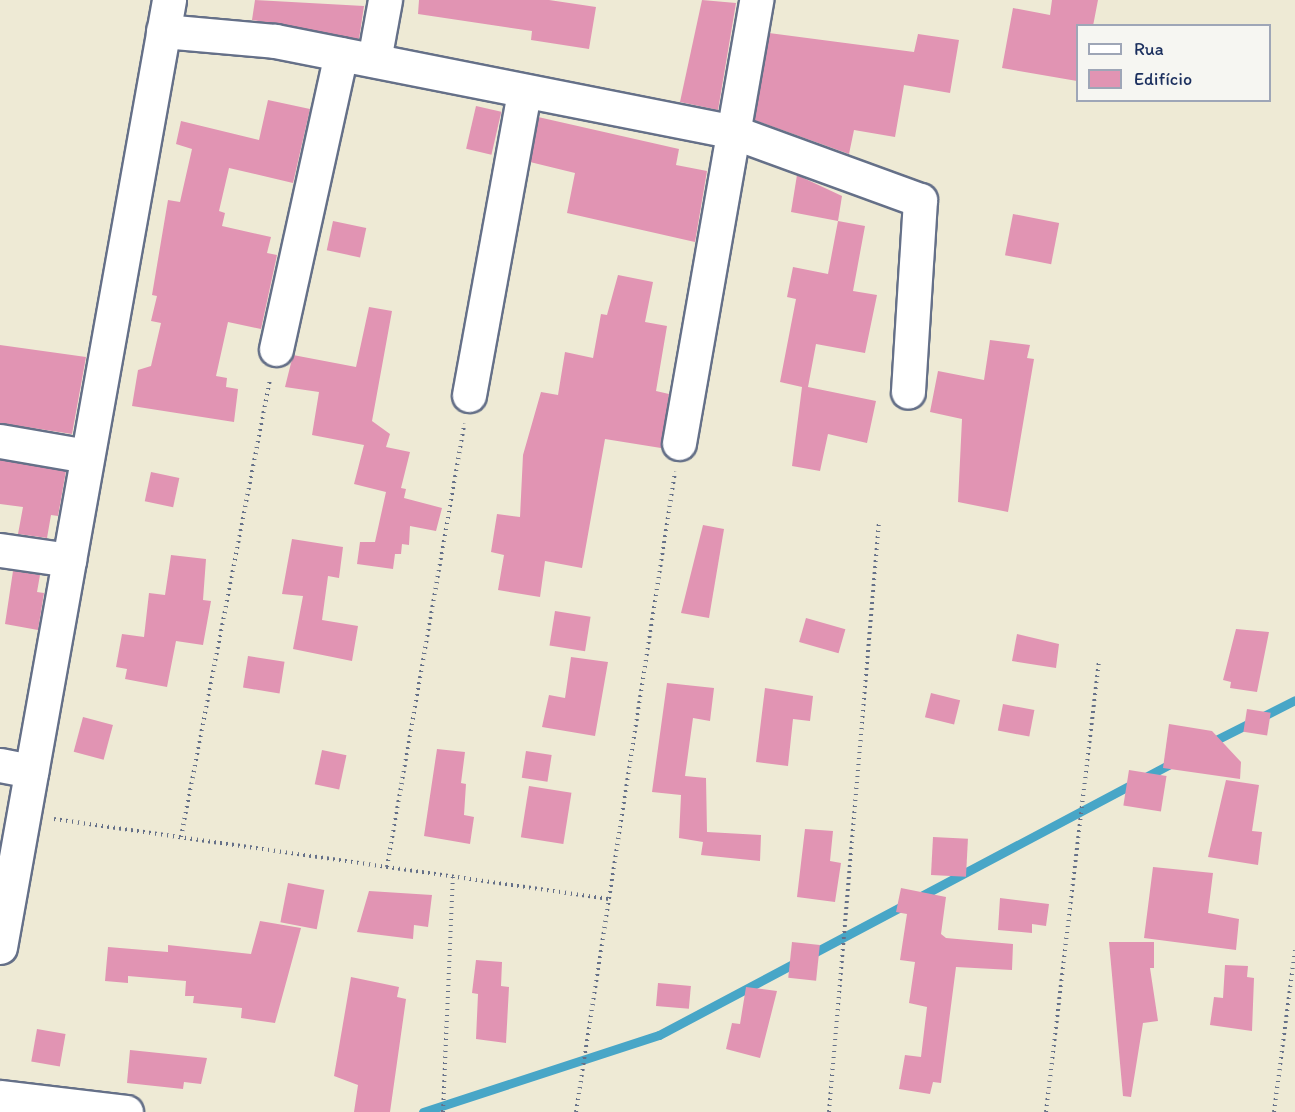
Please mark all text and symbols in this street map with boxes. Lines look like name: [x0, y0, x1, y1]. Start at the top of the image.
legend: [1076, 24, 1271, 102]
text: Rua: [1134, 38, 1164, 60]
text: Edifício: [1134, 68, 1192, 90]

